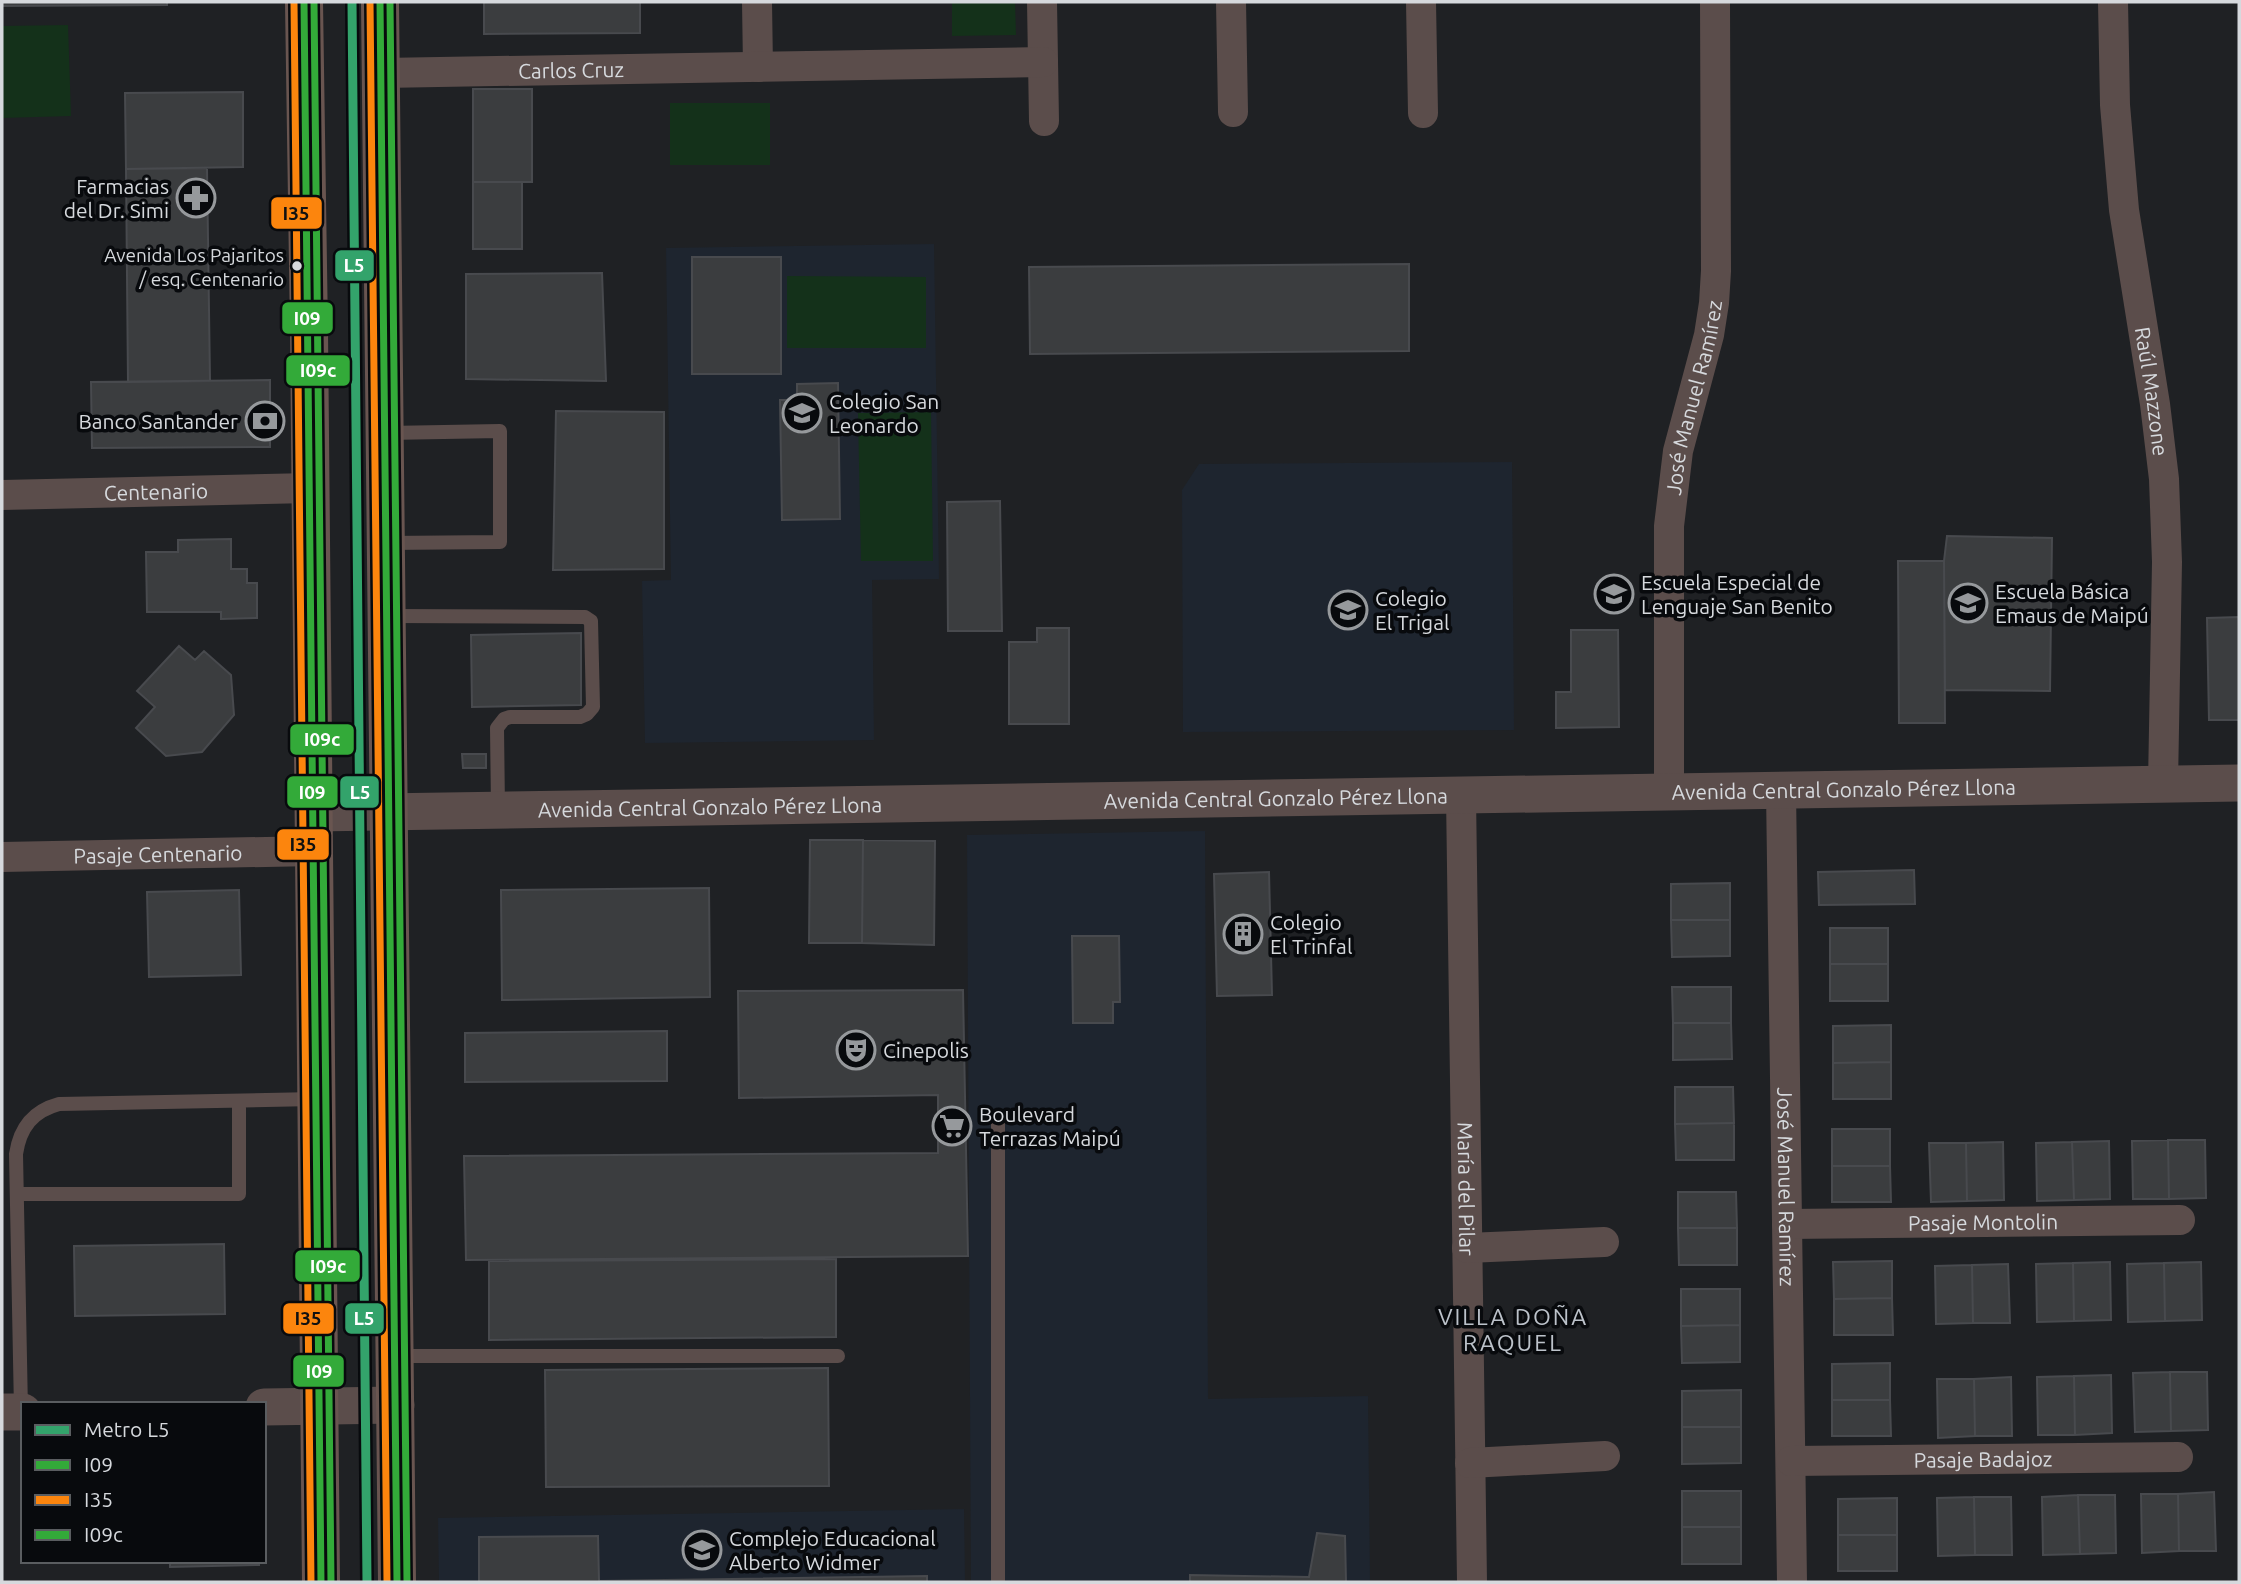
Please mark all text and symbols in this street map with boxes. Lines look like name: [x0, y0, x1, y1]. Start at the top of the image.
street label: Carlos Cruz: [518, 57, 624, 83]
place label: Farmacias del Dr. Simi: [64, 174, 169, 222]
pharmacy icon: Farmacias del Dr. Simi: [175, 177, 217, 219]
line badge: I35: [270, 196, 323, 230]
text: I35: [282, 202, 310, 224]
place label: Avenida Los Pajaritos / esq. Centenario: [104, 244, 284, 290]
line badge: L5: [334, 249, 375, 282]
text: L5: [343, 254, 365, 276]
marker: Avenida Los Pajaritos / esq. Centenario: [290, 259, 304, 273]
street label: José Manuel Ramírez: [1661, 298, 1726, 496]
line badge: I09: [281, 301, 334, 335]
text: I09: [293, 307, 321, 329]
street label: Raúl Mazzone: [2131, 325, 2173, 457]
line badge: I09c: [285, 354, 351, 387]
text: I09c: [300, 359, 336, 381]
place label: Colegio San Leonardo: [829, 389, 939, 437]
school or university icon: Colegio San Leonardo: [781, 392, 823, 434]
bank icon: Banco Santander: [244, 400, 286, 442]
place label: Banco Santander: [78, 409, 238, 433]
street label: Centenario: [103, 478, 208, 505]
place label: Escuela Especial de Lenguaje San Benito: [1641, 570, 1833, 618]
school or university icon: Escuela Especial de Lenguaje San Benito: [1593, 573, 1635, 615]
place label: Escuela Básica Emaus de Maipú: [1995, 579, 2149, 627]
school or university icon: Escuela Básica Emaus de Maipú: [1947, 582, 1989, 624]
place label: Colegio El Trigal: [1375, 586, 1450, 634]
school or university icon: Colegio El Trigal: [1327, 589, 1369, 631]
line badge: I09c: [289, 723, 355, 756]
text: I09c: [304, 728, 340, 750]
street label: Avenida Central Gonzalo Pérez Llona: [1671, 774, 2016, 804]
line badge: I09: [286, 775, 339, 809]
line badge: L5: [339, 775, 380, 809]
text: I09: [298, 781, 326, 803]
text: L5: [349, 781, 371, 803]
street label: Avenida Central Gonzalo Pérez Llona: [1104, 783, 1448, 813]
street label: Avenida Central Gonzalo Pérez Llona: [538, 792, 882, 822]
line badge: I35: [276, 828, 330, 861]
text: I35: [289, 833, 317, 855]
street label: Pasaje Centenario: [73, 840, 243, 868]
place label: Colegio El Trinfal: [1270, 910, 1352, 958]
building icon: Colegio El Trinfal: [1222, 913, 1264, 955]
theatre icon: Cinepolis: [835, 1029, 877, 1071]
place label: Cinepolis: [883, 1038, 969, 1062]
street label: José Manuel Ramírez: [1773, 1087, 1800, 1287]
place label: Boulevard Terrazas Maipú: [979, 1102, 1121, 1150]
supermarket icon: Boulevard Terrazas Maipú: [931, 1105, 973, 1147]
street label: María del Pilar: [1454, 1122, 1479, 1256]
street label: Pasaje Montolin: [1908, 1209, 2058, 1235]
line badge: I09c: [294, 1249, 361, 1283]
text: I09c: [310, 1255, 346, 1277]
line badge: I35: [282, 1302, 335, 1335]
line badge: L5: [344, 1302, 385, 1335]
district label: VILLA DOÑA RAQUEL: [1438, 1304, 1588, 1355]
text: I35: [294, 1307, 322, 1329]
text: L5: [353, 1307, 375, 1329]
line badge: I09: [292, 1354, 345, 1388]
text: I09: [305, 1360, 333, 1382]
legend: [21, 1402, 266, 1563]
text: Metro L5: [84, 1417, 170, 1441]
street label: Pasaje Badajoz: [1914, 1446, 2052, 1472]
text: I09: [84, 1452, 113, 1476]
text: I35: [84, 1487, 113, 1511]
text: I09c: [84, 1522, 123, 1546]
place label: Complejo Educacional Alberto Widmer: [729, 1526, 936, 1574]
school or university icon: Complejo Educacional Alberto Widmer: [681, 1529, 723, 1571]

